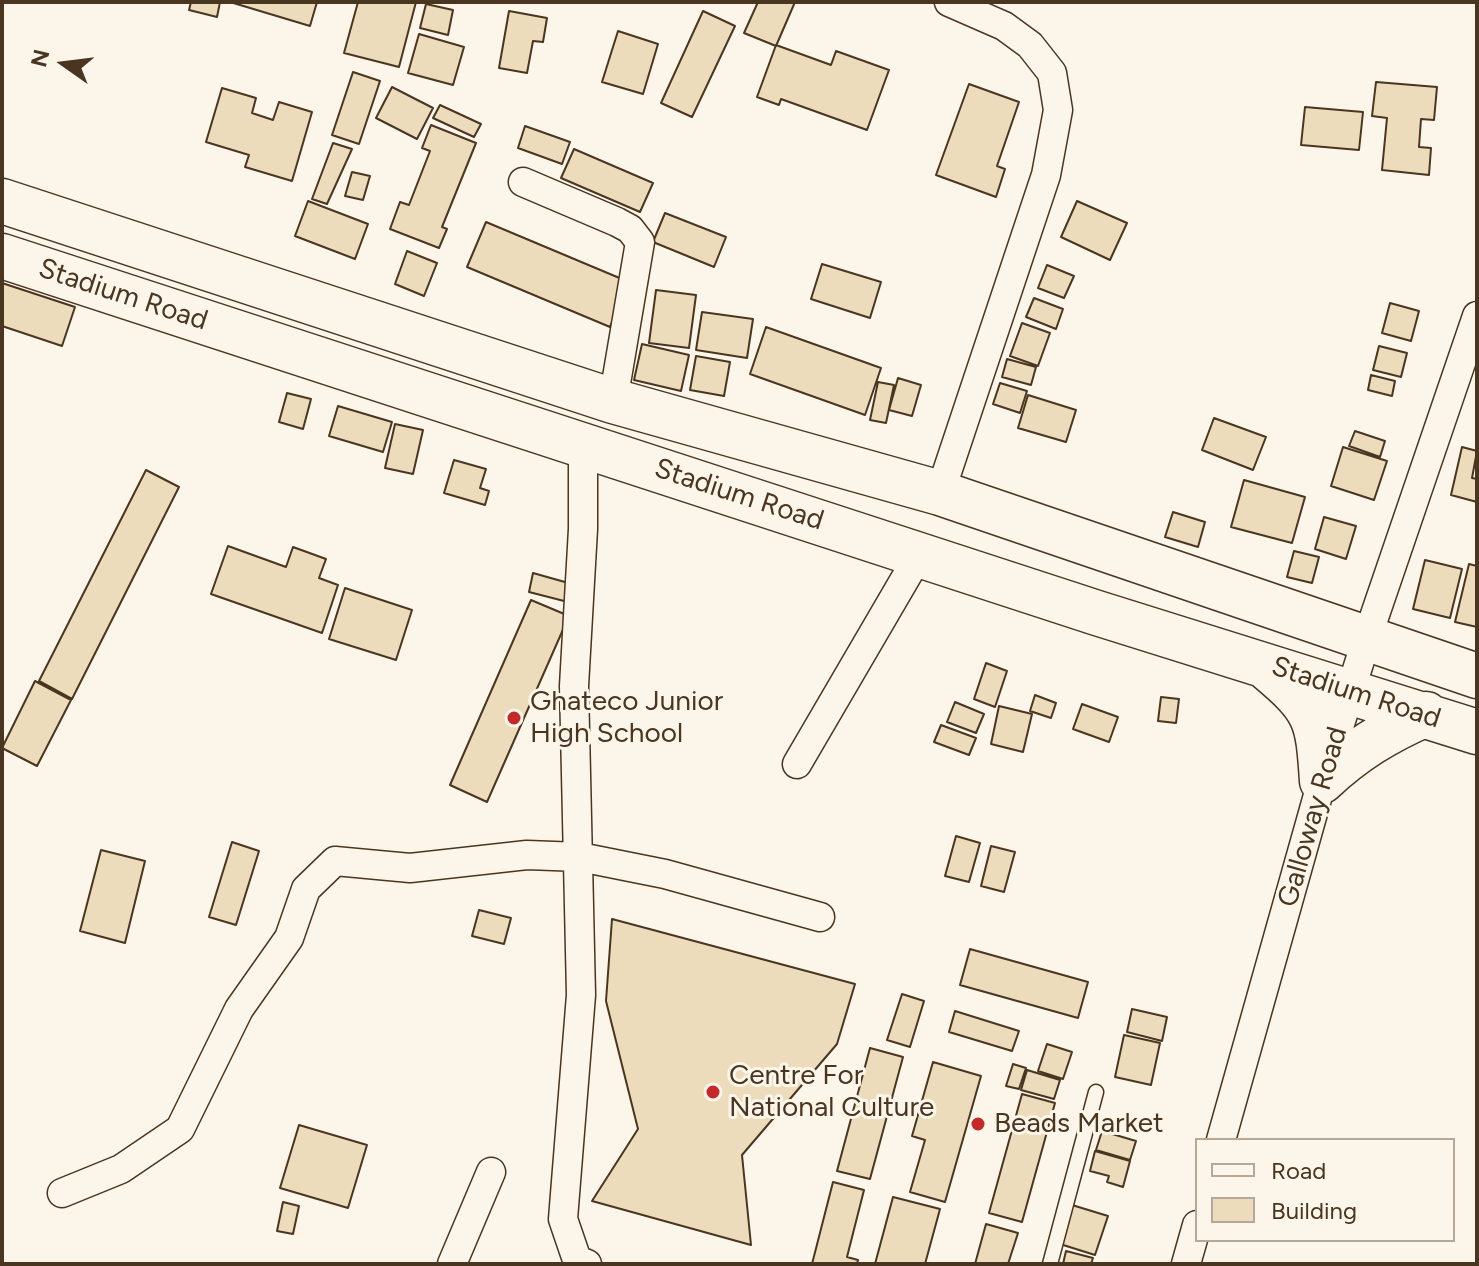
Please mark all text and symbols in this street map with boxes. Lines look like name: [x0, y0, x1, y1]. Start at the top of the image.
north arrow: [24, 24, 104, 104]
text: N: [25, 47, 55, 70]
street label: Stadium Road: [34, 252, 212, 338]
street label: Stadium Road: [650, 452, 828, 538]
street label: Stadium Road: [1267, 650, 1445, 736]
place label: Ghateco Junior High School: [530, 685, 723, 751]
marker: Ghateco Junior High School: [505, 709, 523, 727]
street label: Galloway Road: [1271, 723, 1355, 911]
place label: Centre For National Culture: [729, 1059, 934, 1125]
marker: Centre For National Culture: [704, 1083, 722, 1101]
place label: Beads Market: [994, 1107, 1164, 1141]
marker: Beads Market: [969, 1115, 987, 1133]
legend: [1195, 1138, 1455, 1242]
text: Road: [1271, 1156, 1326, 1185]
text: Building: [1271, 1196, 1357, 1225]

